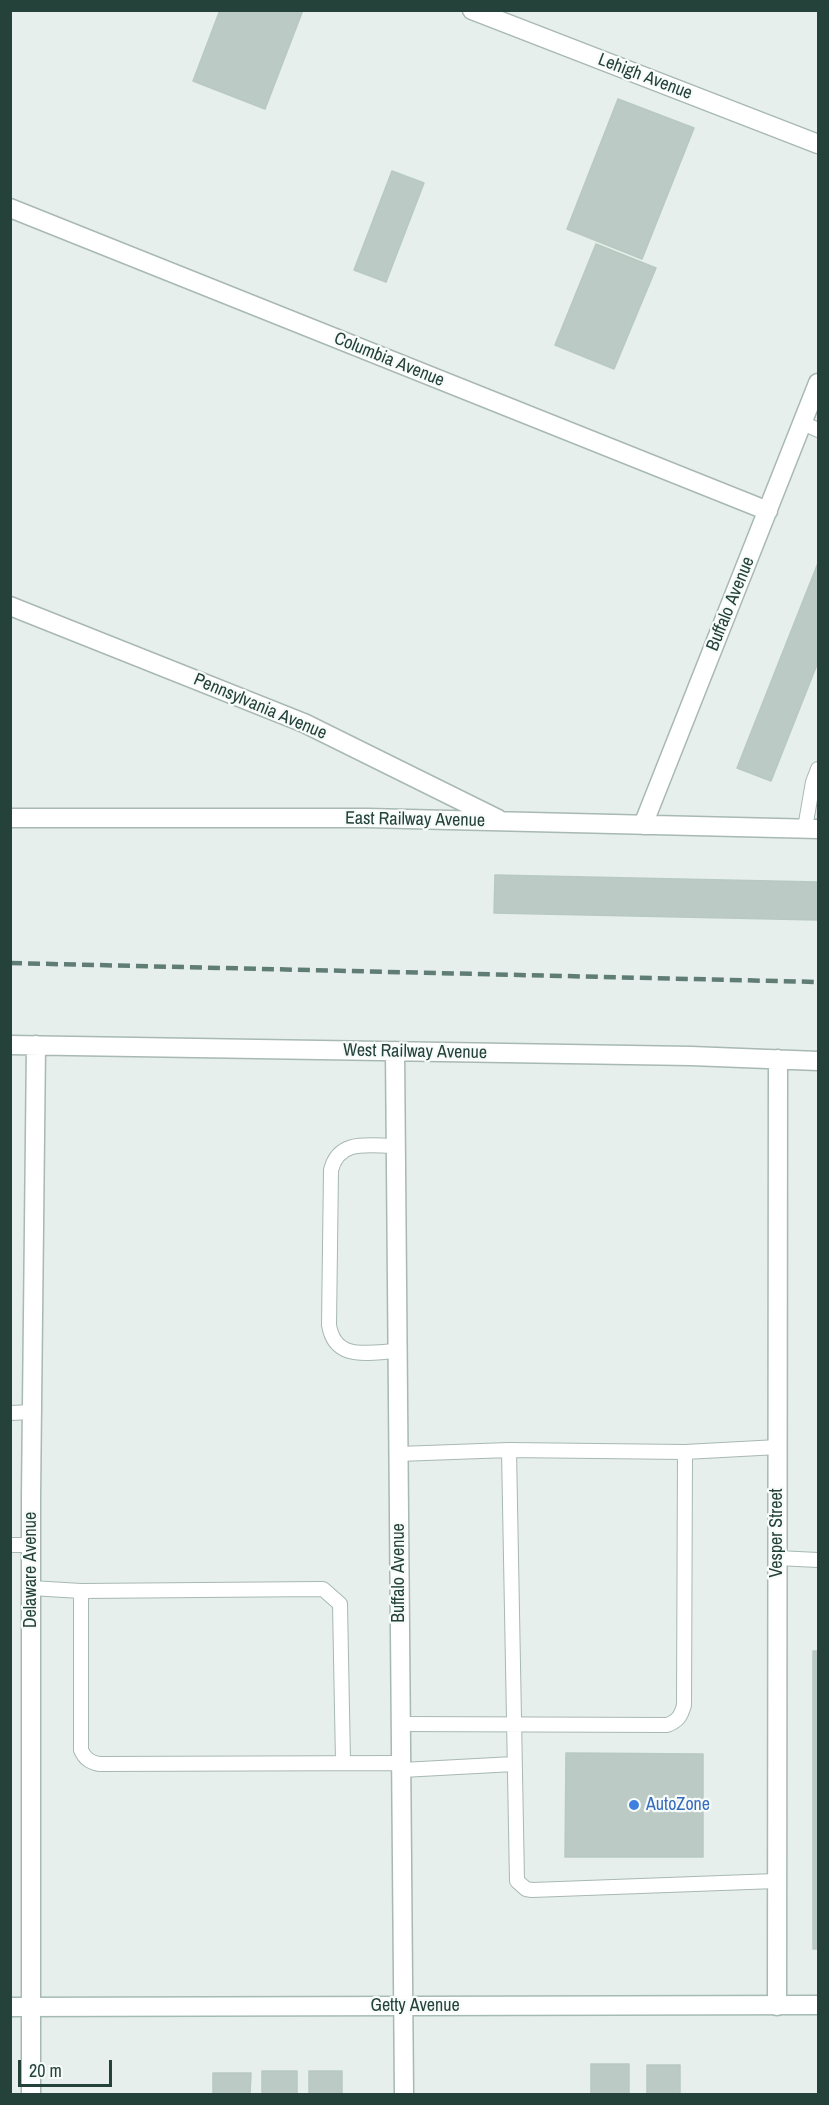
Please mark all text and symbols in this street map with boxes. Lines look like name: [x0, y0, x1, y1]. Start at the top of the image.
street label: Lehigh Avenue: [595, 49, 695, 105]
street label: Columbia Avenue: [331, 328, 447, 392]
street label: Buffalo Avenue: [702, 554, 760, 654]
street label: Pennsylvania Avenue: [190, 669, 330, 745]
street label: East Railway Avenue: [345, 808, 485, 832]
street label: West Railway Avenue: [343, 1040, 487, 1064]
street label: Vesper Street: [766, 1488, 788, 1578]
street label: Delaware Avenue: [20, 1512, 42, 1628]
street label: Buffalo Avenue: [388, 1523, 410, 1623]
place label: AutoZone: [646, 1794, 710, 1816]
marker: AutoZone: [627, 1798, 641, 1812]
street label: Getty Avenue: [370, 1995, 460, 2017]
scale bar: [21, 2048, 116, 2086]
text: 20 m: [29, 2058, 62, 2083]

